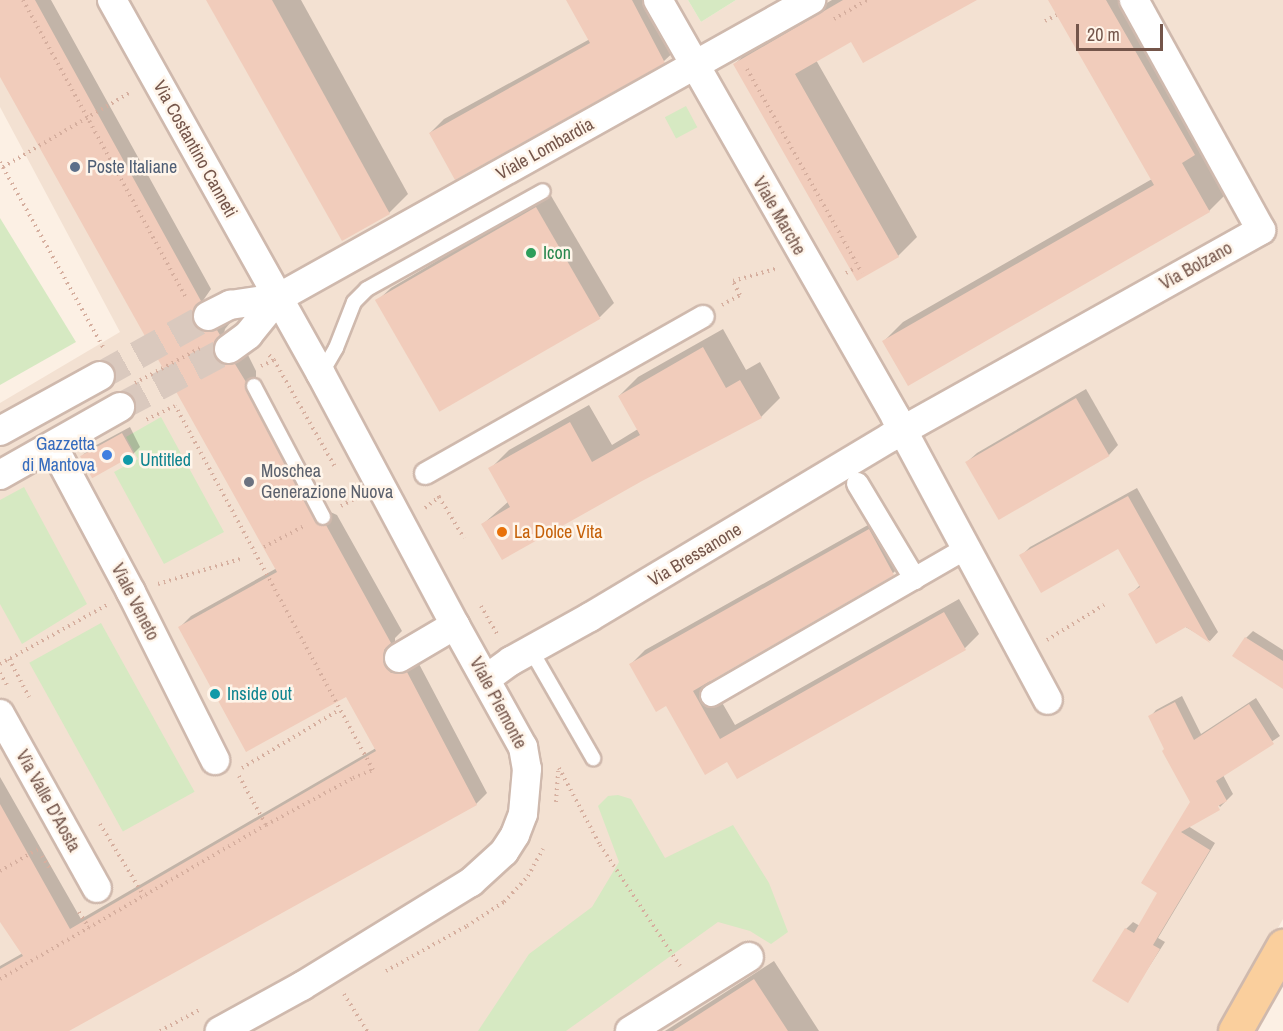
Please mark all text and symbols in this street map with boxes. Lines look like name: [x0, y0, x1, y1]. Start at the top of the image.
scale bar: [1079, 12, 1166, 50]
text: 20 m: [1087, 22, 1120, 47]
street label: Via Costantino Canneti: [148, 77, 242, 221]
street label: Viale Lombardia: [493, 113, 597, 185]
place label: Poste Italiane: [87, 156, 177, 178]
marker: Poste Italiane: [68, 160, 82, 174]
street label: Viale Marche: [748, 173, 810, 259]
street label: Via Bolzano: [1156, 237, 1236, 295]
place label: Icon: [543, 242, 571, 264]
marker: Icon: [524, 246, 538, 260]
place label: Gazzetta di Mantova: [22, 434, 95, 476]
marker: Gazzetta di Mantova: [100, 448, 114, 462]
place label: Untitled: [140, 449, 191, 471]
marker: Untitled: [121, 453, 135, 467]
place label: Moschea Generazione Nuova: [261, 461, 393, 504]
marker: Moschea Generazione Nuova: [242, 475, 256, 489]
street label: Via Bressanone: [645, 519, 745, 591]
place label: La Dolce Vita: [514, 521, 602, 543]
marker: La Dolce Vita: [495, 525, 509, 539]
street label: Viale Veneto: [106, 560, 164, 644]
street label: Viale Piemonte: [465, 653, 531, 753]
place label: Inside out: [227, 683, 292, 705]
marker: Inside out: [208, 687, 222, 701]
street label: Via Valle D'Aosta: [11, 746, 85, 856]

